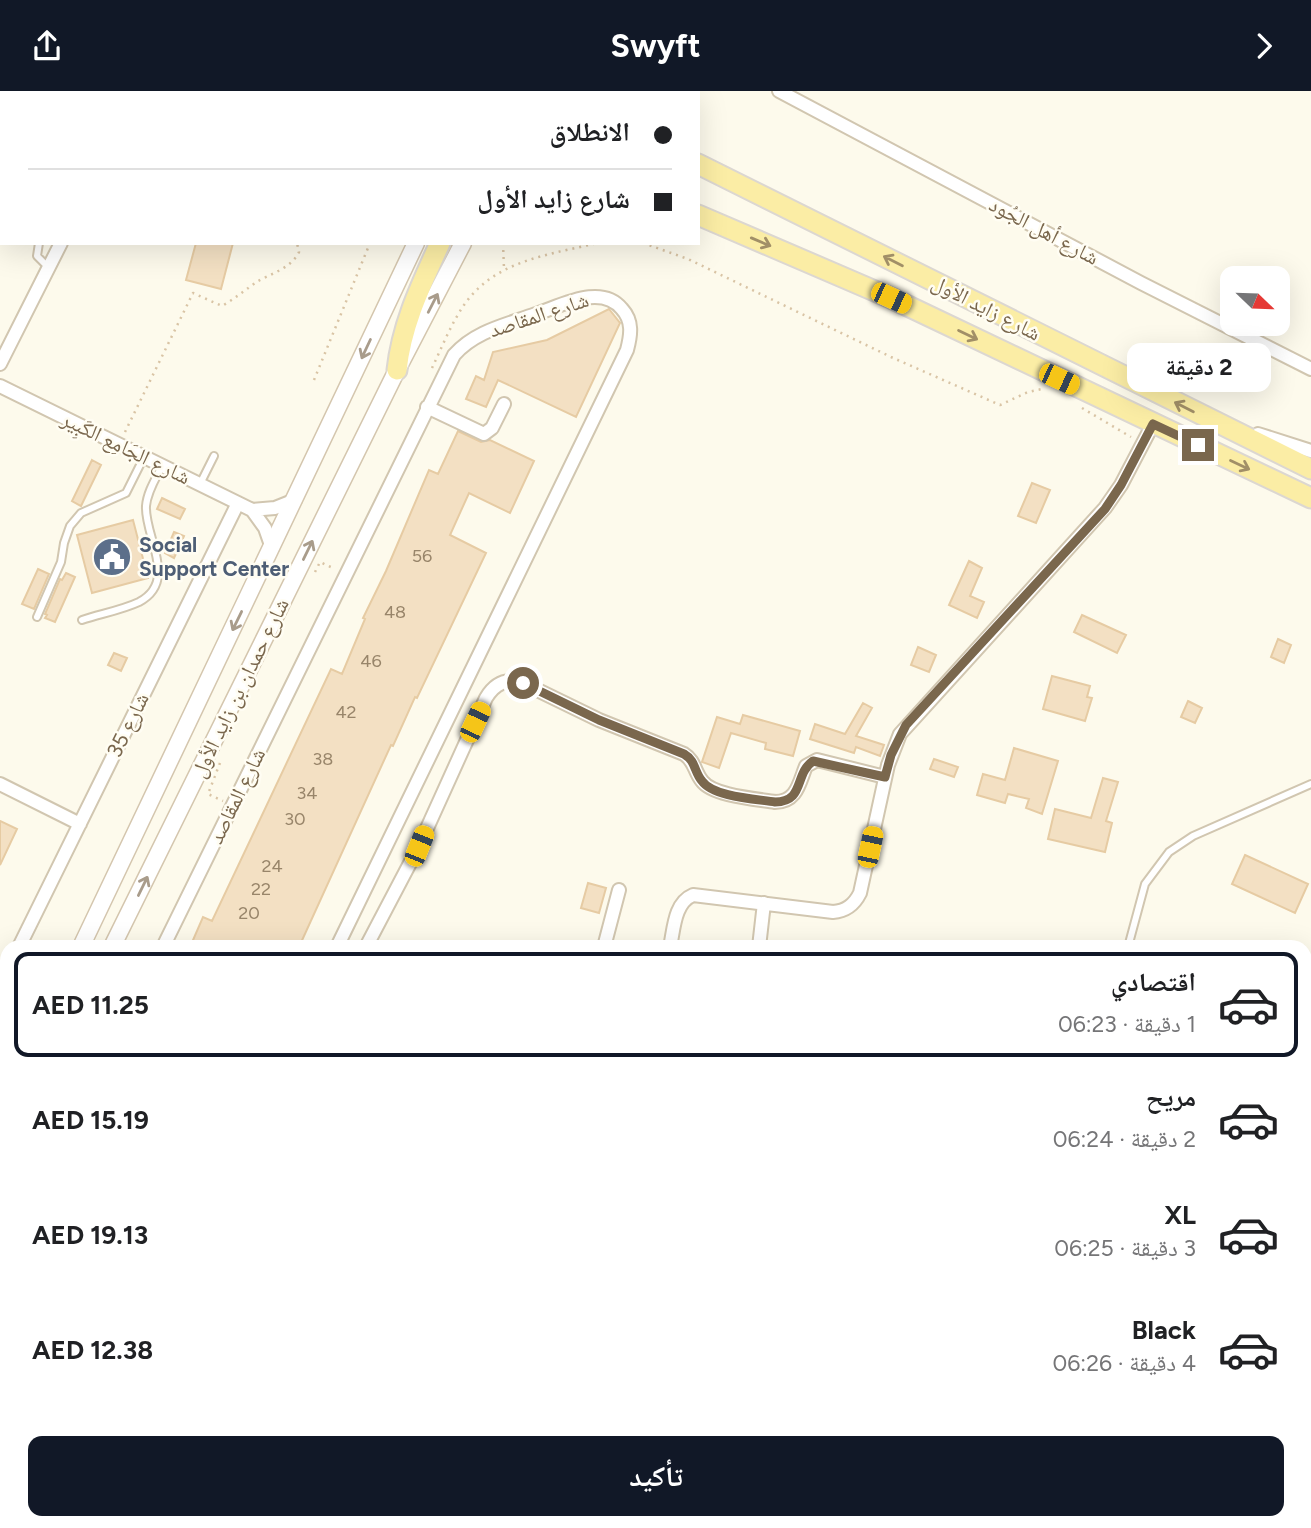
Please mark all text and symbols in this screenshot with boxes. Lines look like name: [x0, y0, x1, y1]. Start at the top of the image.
icon: share: [28, 27, 66, 65]
text: Swyft: [610, 27, 701, 65]
icon: forward: [1245, 27, 1283, 65]
text: الانطلاق: [550, 116, 630, 148]
text: شارع زايد الأول: [477, 183, 630, 215]
street label: شارع أهل الجُود: [985, 191, 1103, 271]
one-way arrow: [750, 236, 771, 249]
one-way arrow: [883, 254, 904, 268]
north arrow: [1220, 266, 1290, 336]
map controls: [1220, 266, 1290, 336]
street label: شارع زايد الأول: [927, 269, 1045, 347]
car: [868, 280, 915, 316]
street label: شارع المقاصد: [486, 287, 592, 343]
one-way arrow: [426, 293, 440, 314]
one-way arrow: [957, 329, 978, 342]
one-way arrow: [359, 338, 373, 359]
callout: 2 دقيقة: [1126, 343, 1270, 393]
text: 2 دقيقة: [1165, 353, 1233, 381]
car: [1036, 361, 1083, 397]
one-way arrow: [1174, 399, 1195, 413]
street label: شارع الجَامِع الكَبِير: [56, 405, 195, 492]
route end: [1182, 429, 1214, 461]
one-way arrow: [1229, 459, 1250, 472]
place label: Social Support Center: [139, 532, 289, 581]
public building icon: Social Support Center: [91, 536, 133, 578]
one-way arrow: [302, 540, 315, 561]
house number: 56: [412, 545, 432, 567]
street label: شارع حمدان بن زايد الأول: [185, 594, 295, 782]
house number: 48: [384, 601, 406, 623]
one-way arrow: [230, 610, 244, 631]
house number: 46: [360, 650, 382, 672]
route start: [507, 667, 539, 699]
street label: شارع 35: [101, 688, 155, 762]
car: [457, 699, 494, 745]
house number: 42: [335, 701, 357, 723]
street label: شارع المقاصد: [203, 744, 271, 848]
house number: 38: [313, 748, 333, 770]
house number: 34: [297, 782, 317, 804]
house number: 30: [284, 808, 306, 830]
car: [402, 823, 437, 869]
car: [856, 824, 885, 870]
house number: 24: [261, 855, 283, 877]
one-way arrow: [136, 876, 150, 897]
house number: 22: [251, 878, 271, 900]
house number: 20: [238, 902, 260, 924]
text: اقتصادي: [1111, 966, 1196, 998]
icon: car: [1217, 973, 1280, 1036]
text: AED 11.25: [32, 989, 149, 1021]
text: 1 دقيقة · 06:23: [1058, 1010, 1196, 1038]
text: مريح: [1146, 1081, 1196, 1113]
icon: car: [1217, 1088, 1280, 1151]
text: AED 15.19: [32, 1104, 149, 1136]
text: 2 دقيقة · 06:24: [1053, 1125, 1196, 1153]
text: XL: [1164, 1199, 1196, 1231]
icon: car: [1217, 1203, 1280, 1266]
text: AED 19.13: [32, 1219, 148, 1251]
text: 3 دقيقة · 06:25: [1054, 1234, 1196, 1262]
text: Black: [1132, 1314, 1196, 1346]
icon: car: [1217, 1318, 1280, 1381]
text: AED 12.38: [32, 1334, 153, 1366]
text: 4 دقيقة · 06:26: [1053, 1349, 1196, 1377]
button: تأكيد: [28, 1436, 1284, 1516]

